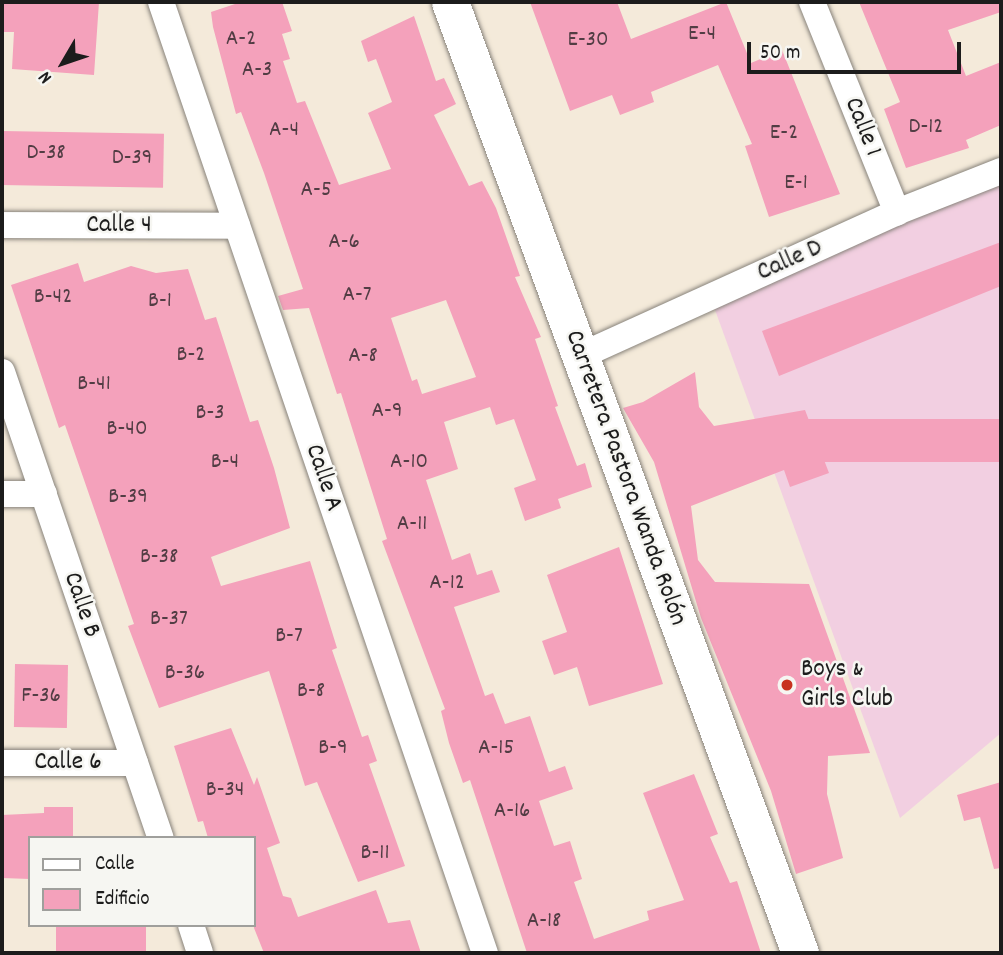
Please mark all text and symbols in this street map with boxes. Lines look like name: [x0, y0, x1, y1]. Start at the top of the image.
house number: E-4: [688, 21, 716, 49]
house number: A-2: [226, 26, 256, 54]
house number: E-30: [567, 27, 609, 55]
north arrow: [28, 28, 98, 98]
scale bar: [751, 28, 964, 72]
text: 50 m: [760, 39, 800, 69]
house number: A-3: [242, 57, 272, 85]
text: N: [33, 64, 60, 89]
street label: Calle 1: [836, 93, 888, 161]
house number: D-12: [909, 114, 943, 142]
house number: A-4: [269, 117, 299, 145]
house number: E-2: [770, 120, 798, 148]
house number: D-38: [26, 140, 66, 168]
house number: D-39: [112, 145, 152, 173]
house number: E-1: [784, 170, 808, 198]
house number: A-5: [300, 177, 332, 205]
street label: Calle 4: [86, 210, 152, 242]
house number: A-6: [328, 229, 360, 257]
street label: Calle D: [752, 233, 828, 289]
house number: A-7: [342, 282, 372, 310]
house number: B-42: [34, 284, 72, 312]
house number: B-1: [148, 288, 172, 316]
street label: Carretera Pastora Wanda Rolón: [557, 326, 693, 630]
house number: B-2: [177, 342, 205, 370]
house number: A-8: [348, 343, 378, 371]
house number: B-41: [77, 371, 111, 399]
house number: A-9: [372, 398, 402, 426]
house number: B-3: [196, 400, 224, 428]
house number: B-40: [107, 416, 147, 444]
street label: Calle A: [297, 440, 349, 516]
house number: B-4: [211, 449, 239, 477]
house number: A-10: [390, 449, 428, 477]
house number: B-39: [108, 484, 148, 512]
house number: A-11: [397, 511, 427, 539]
house number: B-38: [140, 544, 178, 572]
street label: Calle B: [55, 568, 107, 642]
house number: A-12: [429, 570, 465, 598]
house number: B-37: [150, 606, 188, 634]
house number: B-7: [275, 623, 303, 651]
place label: Boys & Girls Club: [801, 654, 893, 716]
house number: B-36: [165, 660, 205, 688]
marker: Boys & Girls Club: [779, 677, 795, 693]
house number: B-8: [297, 678, 325, 706]
house number: F-36: [21, 683, 61, 711]
house number: B-9: [318, 735, 348, 763]
house number: A-15: [478, 735, 514, 763]
street label: Calle 6: [34, 747, 102, 779]
house number: B-34: [206, 777, 244, 805]
house number: A-16: [494, 798, 530, 826]
legend: [28, 836, 256, 927]
house number: B-11: [361, 840, 389, 868]
text: Calle: [95, 850, 134, 880]
text: Edificio: [95, 885, 150, 915]
house number: A-18: [527, 908, 561, 936]

